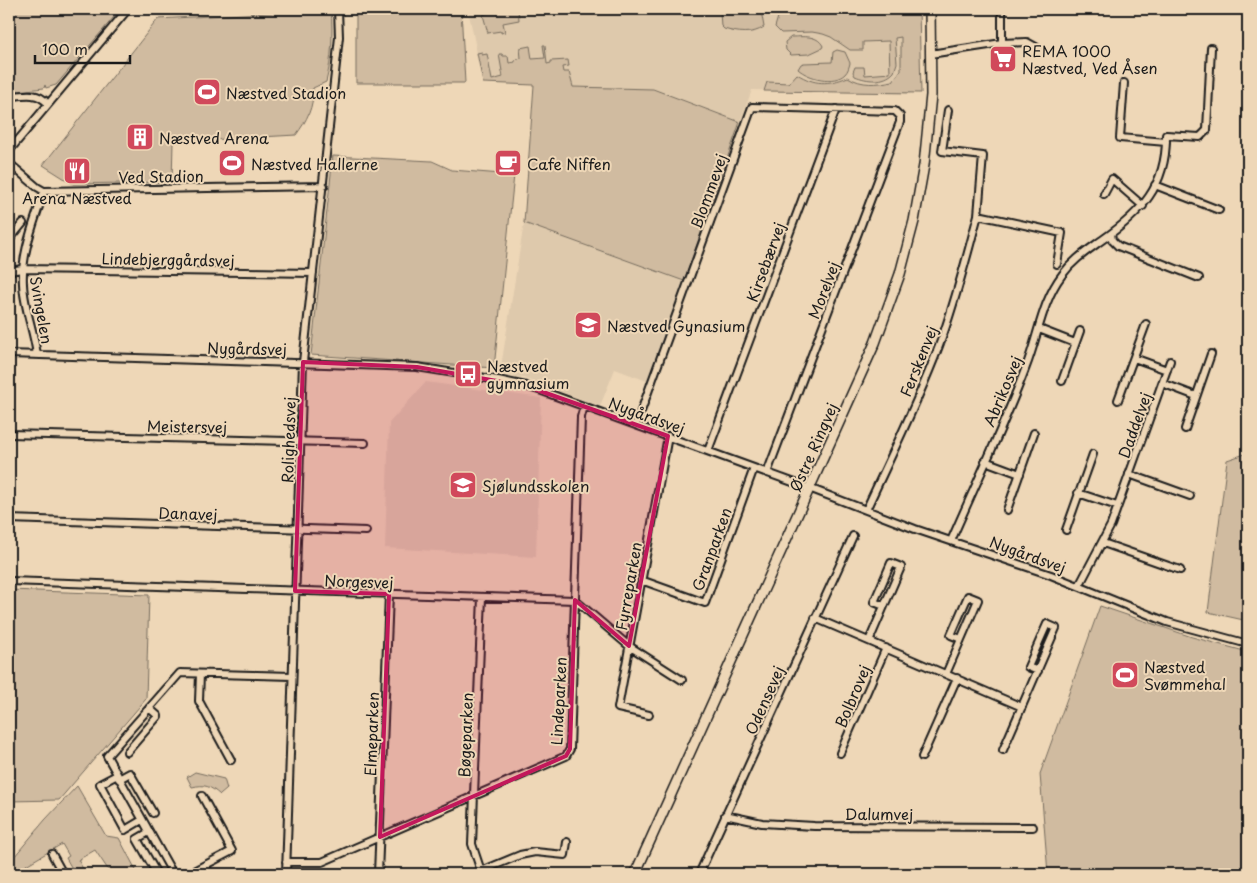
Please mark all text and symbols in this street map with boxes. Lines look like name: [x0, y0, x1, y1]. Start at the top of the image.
scale bar: [35, 32, 130, 64]
text: 100 m: [42, 37, 88, 60]
place label: REMA 1000 Næstved, Ved Åsen: [1022, 39, 1158, 79]
supermarket icon: REMA 1000 Næstved, Ved Åsen: [988, 44, 1018, 74]
sports icon: Næstved Stadion: [192, 77, 222, 107]
place label: Næstved Stadion: [226, 81, 346, 104]
building icon: Næstved Arena: [125, 122, 155, 152]
place label: Næstved Arena: [159, 126, 269, 149]
sports icon: Næstved Hallerne: [217, 148, 247, 178]
cafe icon: Cafe Niffen: [493, 148, 523, 178]
street label: Blommevej: [684, 150, 732, 232]
place label: Næstved Hallerne: [251, 152, 378, 175]
place label: Cafe Niffen: [527, 152, 611, 175]
restaurant icon: Arena Næstved: [62, 156, 92, 186]
street label: Ved Stadion: [118, 164, 204, 188]
place label: Arena Næstved: [22, 186, 132, 209]
street label: Kirsebærvej: [740, 219, 790, 305]
street label: Lindebjerggårdsvej: [101, 246, 235, 272]
street label: Morelvej: [802, 258, 844, 322]
street label: Svingelen: [25, 274, 59, 346]
school or university icon: Næstved Gynasium: [573, 310, 603, 340]
place label: Næstved Gynasium: [607, 314, 745, 337]
street label: Ferskenvej: [893, 322, 943, 400]
street label: Nygårdsvej: [207, 336, 287, 360]
street label: Abrikosvej: [977, 352, 1027, 430]
place label: Næstved gymnasium: [487, 354, 569, 394]
bus stop icon: Næstved gymnasium: [453, 359, 483, 389]
street label: Daddelvej: [1111, 389, 1157, 461]
street label: Nygårdsvej: [606, 391, 688, 439]
street label: Rolighedsvej: [275, 396, 301, 484]
street label: Østre Ringvej: [783, 399, 843, 495]
street label: Meistersvej: [147, 414, 227, 438]
school or university icon: Sjølundsskolen: [448, 470, 478, 500]
place label: Sjølundsskolen: [482, 474, 589, 497]
street label: Danavej: [158, 500, 218, 526]
street label: Granparken: [685, 504, 737, 594]
street label: Nygårdsvej: [987, 530, 1069, 578]
street label: Fyrreparken: [609, 540, 647, 632]
street label: Norgesvej: [324, 568, 394, 594]
place label: Næstved Svømmehal: [1144, 655, 1226, 695]
street label: Lindeparken: [544, 656, 572, 746]
sports icon: Næstved Svømmehal: [1110, 660, 1140, 690]
street label: Bolbrovej: [828, 661, 876, 731]
street label: Odensevej: [739, 662, 789, 738]
street label: Elmeparken: [358, 691, 384, 777]
street label: Bøgeparken: [452, 692, 478, 778]
street label: Dalumvej: [845, 802, 913, 825]

